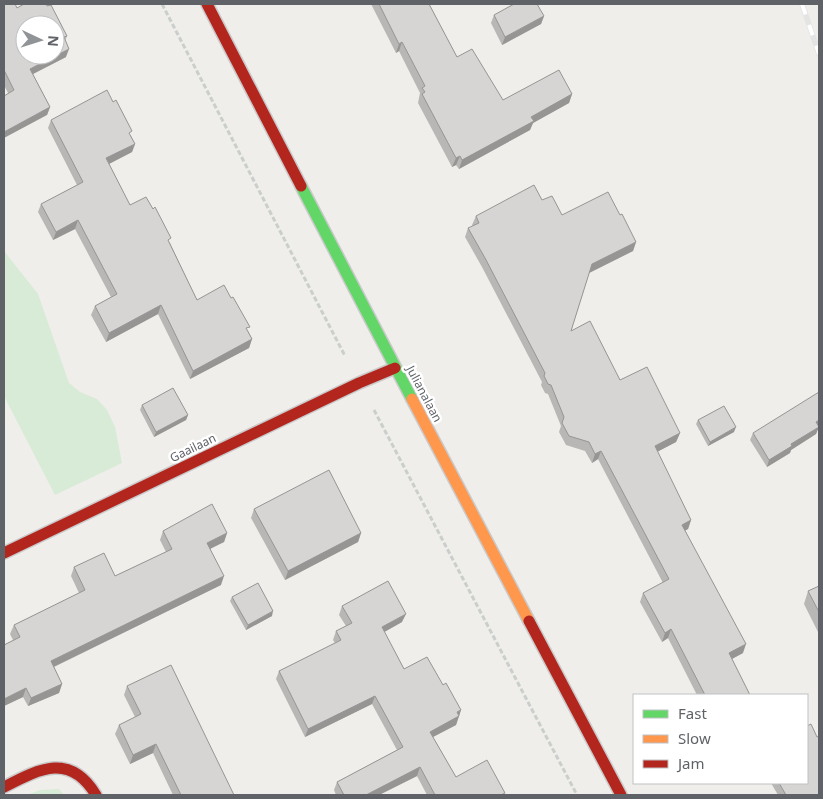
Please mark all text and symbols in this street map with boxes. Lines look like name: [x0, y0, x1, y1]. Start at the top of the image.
north arrow: [15, 15, 65, 65]
text: N: [44, 35, 63, 47]
street label: Julianalaan: [402, 362, 446, 425]
street label: Gaailaan: [167, 429, 219, 466]
legend: [633, 694, 808, 784]
text: Fast: [678, 703, 707, 723]
text: Slow: [678, 728, 711, 748]
text: Jam: [676, 753, 705, 773]

